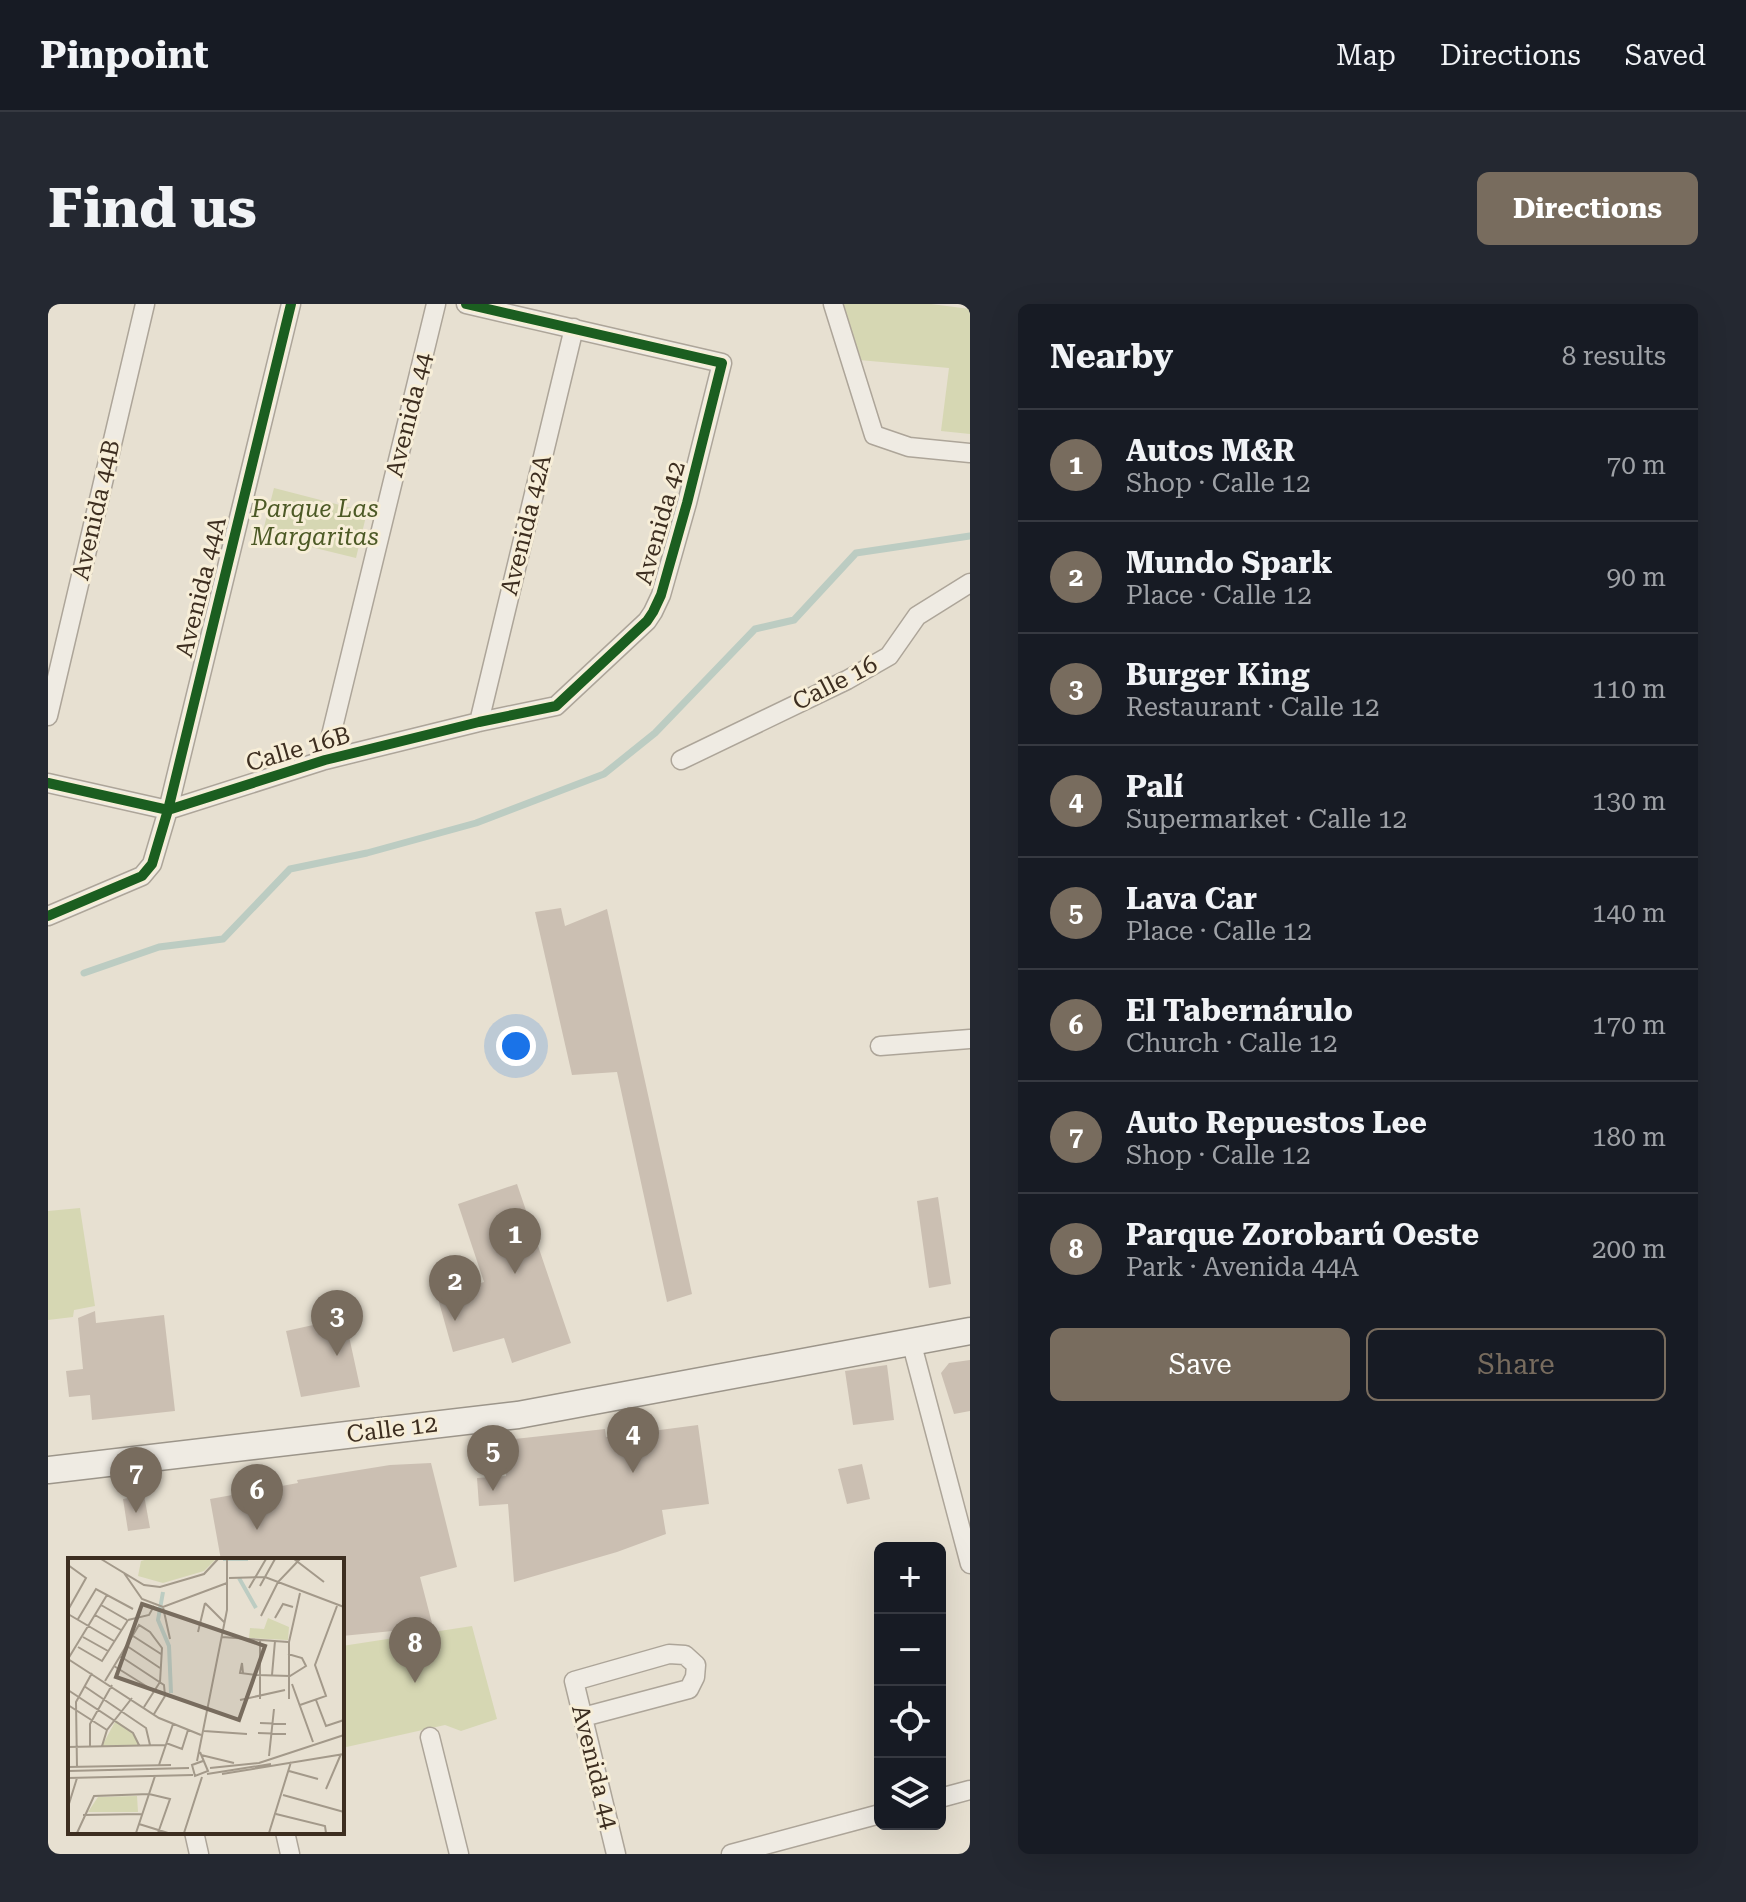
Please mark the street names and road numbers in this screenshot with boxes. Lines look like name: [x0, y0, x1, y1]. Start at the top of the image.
street label: Avenida 44: [380, 349, 438, 480]
street label: Avenida 44B: [66, 437, 126, 583]
street label: Avenida 42A: [495, 452, 557, 598]
street label: Avenida 42: [629, 458, 691, 588]
street label: Avenida 44A: [170, 514, 232, 660]
street label: Calle 16: [788, 650, 882, 716]
street label: Calle 16B: [243, 721, 353, 777]
street label: Calle 12: [345, 1410, 439, 1448]
street label: Avenida 44: [566, 1702, 624, 1833]

